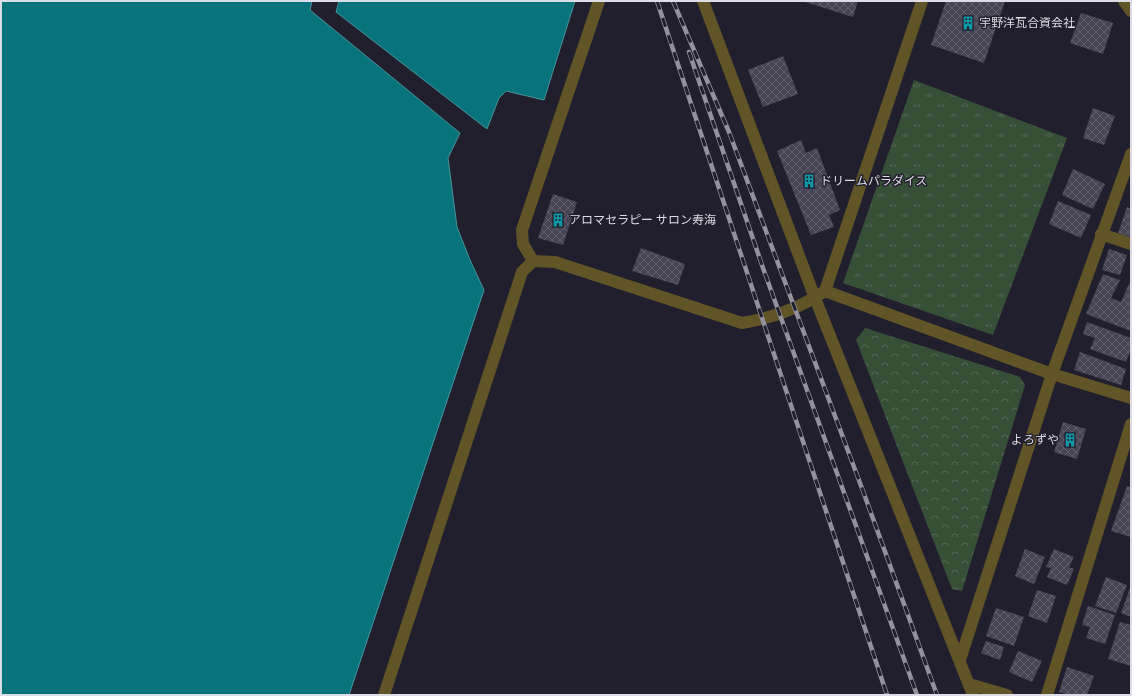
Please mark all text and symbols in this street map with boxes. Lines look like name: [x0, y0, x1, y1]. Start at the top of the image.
building icon: 宇野洋瓦合資会社: [960, 15, 976, 31]
place label: 宇野洋瓦合資会社: [979, 16, 1075, 30]
building icon: ドリームパラダイス: [801, 173, 817, 189]
place label: ドリームパラダイス: [820, 174, 927, 188]
building icon: アロマセラピー サロン寿海: [550, 212, 566, 228]
place label: アロマセラピー サロン寿海: [569, 213, 716, 227]
building icon: よろずや: [1062, 432, 1078, 448]
place label: よろずや: [1011, 433, 1059, 447]

